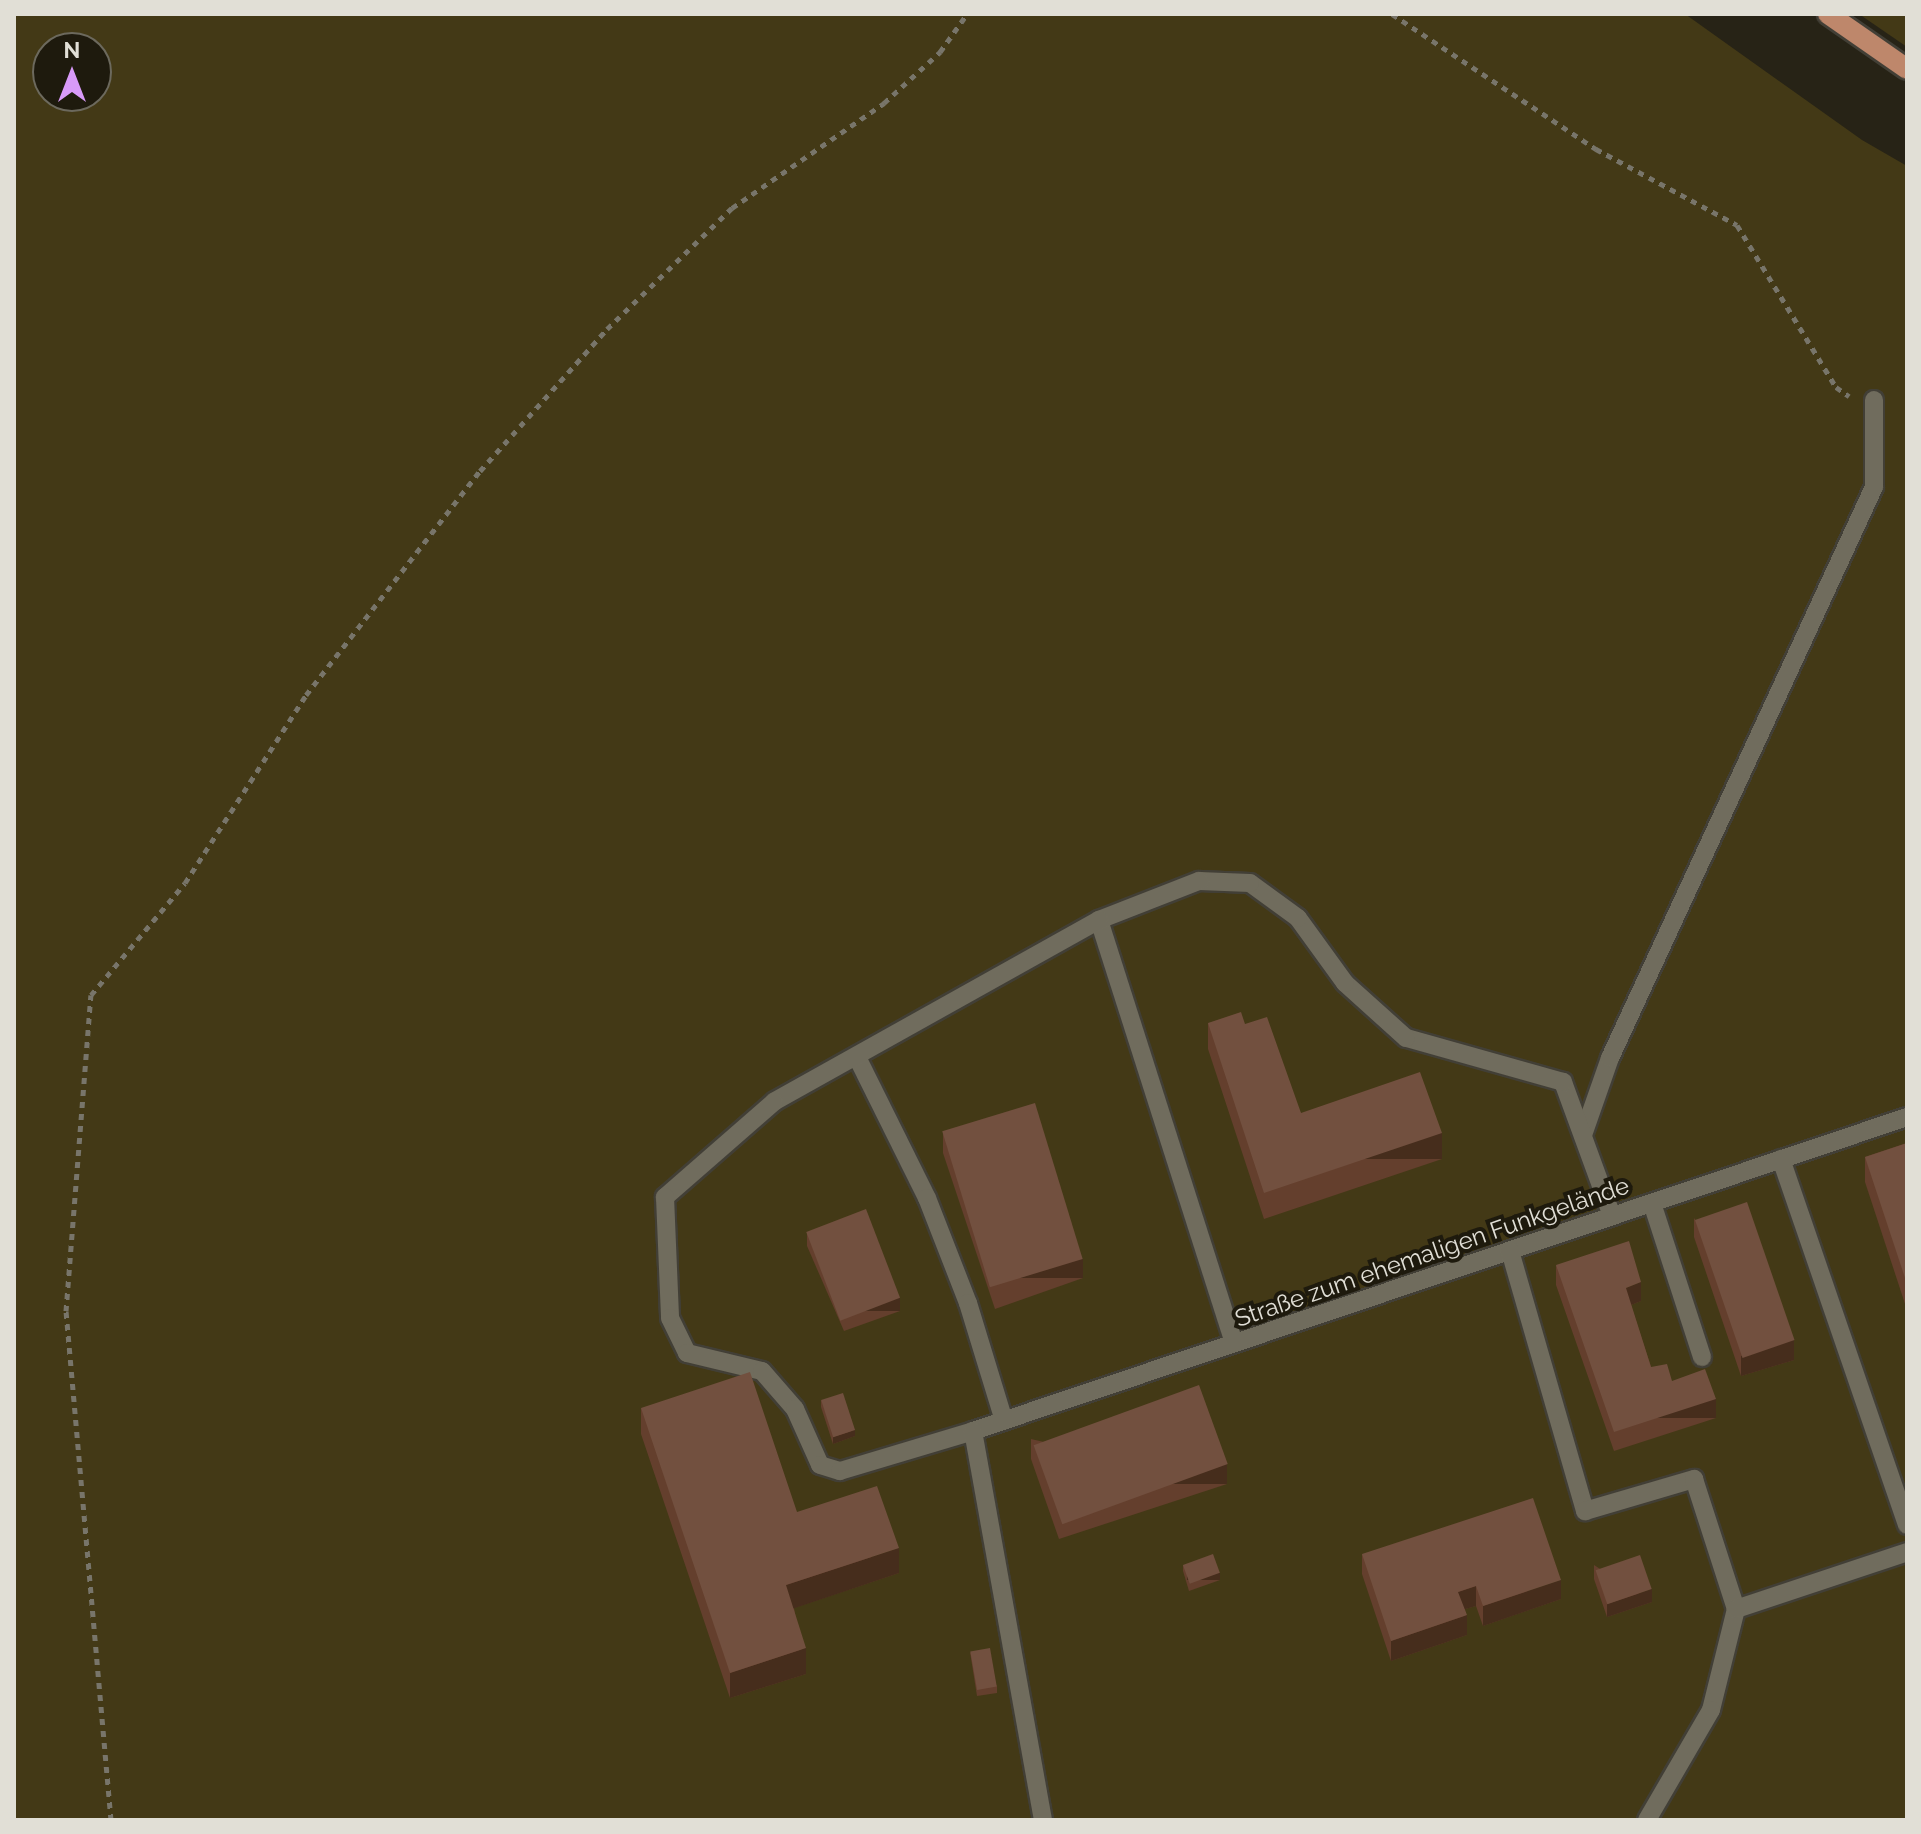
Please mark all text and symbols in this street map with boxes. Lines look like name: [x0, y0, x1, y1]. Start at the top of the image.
north arrow: [32, 32, 112, 112]
text: N: [64, 37, 80, 63]
street label: Straße zum ehemaligen Funkgelände: [1231, 1171, 1633, 1333]

